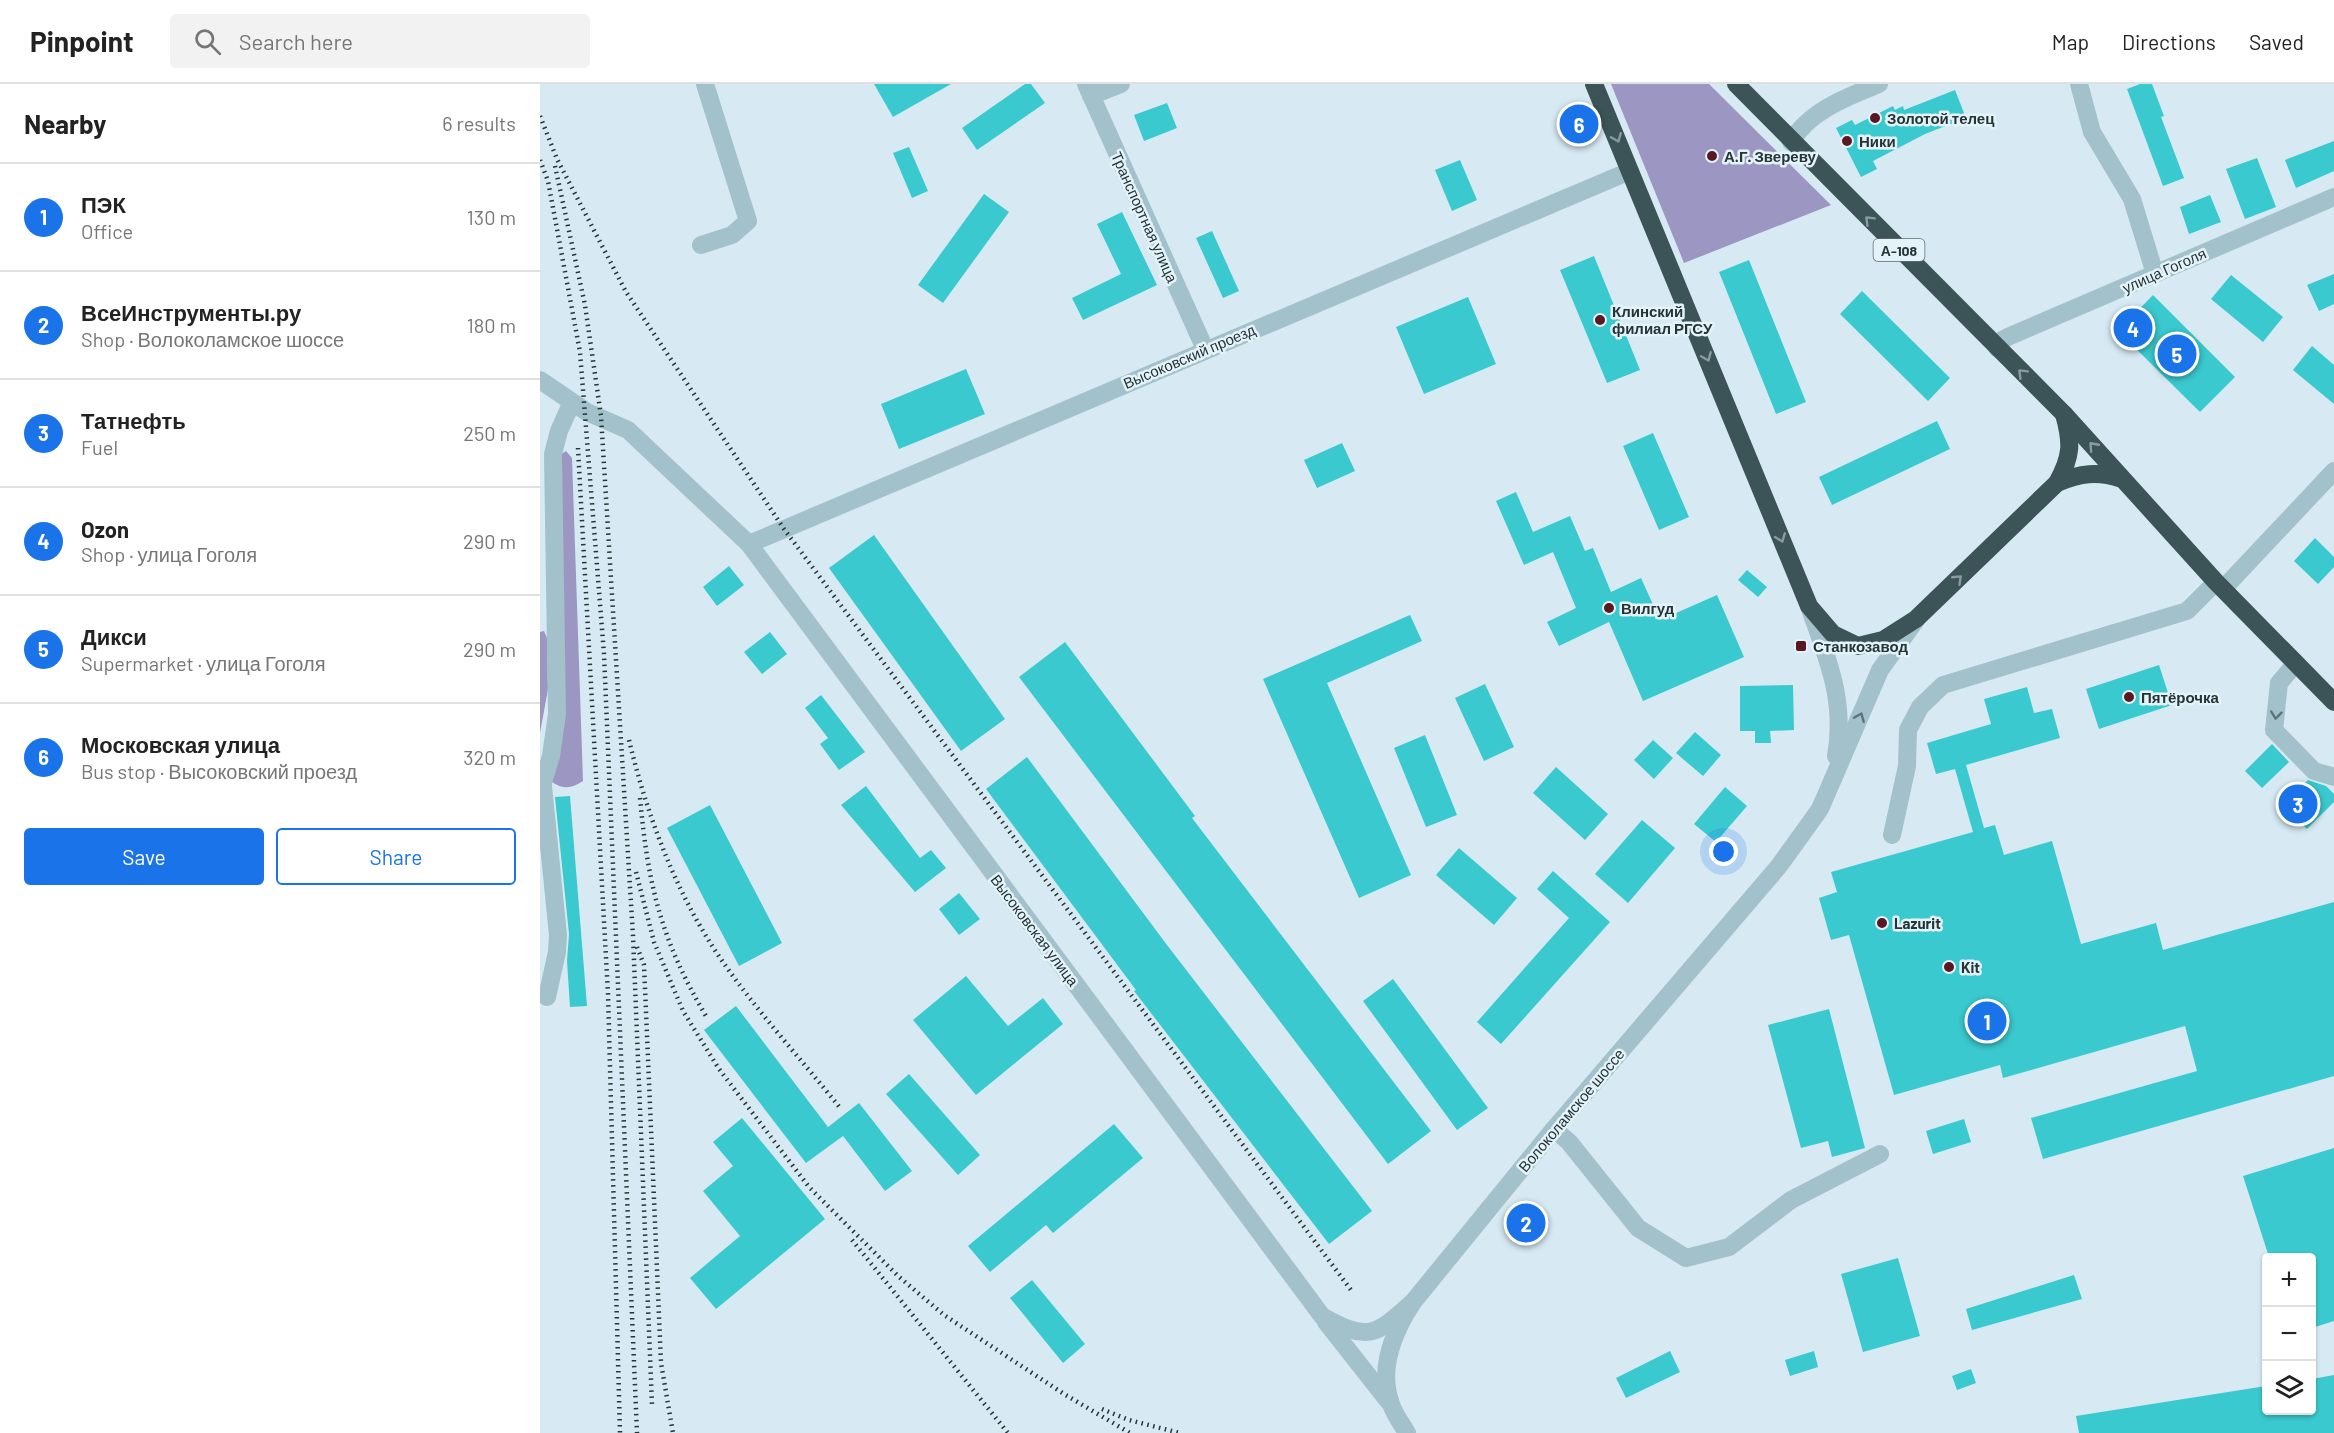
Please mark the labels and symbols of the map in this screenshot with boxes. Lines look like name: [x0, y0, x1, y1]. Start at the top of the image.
pin: 6: [1560, 102, 1598, 147]
place label: Золотой телец: [1887, 109, 1995, 127]
marker: Золотой телец: [1868, 111, 1882, 125]
one-way arrow: [1610, 132, 1622, 143]
place label: Ники: [1859, 132, 1896, 150]
marker: Ники: [1840, 134, 1854, 148]
place label: А.Г. Звереву: [1724, 147, 1817, 165]
street label: Транспортная улица: [1108, 149, 1182, 286]
marker: А.Г. Звереву: [1705, 149, 1719, 163]
one-way arrow: [1865, 216, 1876, 227]
road number: А-108: [1874, 239, 1924, 261]
street label: улица Гоголя: [2119, 244, 2209, 296]
place label: Клинский филиал РГСУ: [1612, 302, 1713, 337]
pin: 4: [2114, 306, 2152, 350]
marker: Клинский филиал РГСУ: [1593, 313, 1607, 327]
street label: Высоковский проезд: [1120, 320, 1258, 392]
pin: 5: [2158, 332, 2196, 376]
one-way arrow: [1700, 351, 1712, 362]
one-way arrow: [2018, 369, 2029, 380]
one-way arrow: [2089, 443, 2100, 453]
one-way arrow: [1774, 531, 1786, 542]
one-way arrow: [1951, 575, 1962, 586]
place label: Вилгуд: [1621, 599, 1675, 617]
marker: Вилгуд: [1602, 601, 1616, 615]
place label: Станкозавод: [1813, 637, 1908, 655]
marker: Станкозавод: [1794, 639, 1808, 653]
place label: Пятёрочка: [2141, 688, 2219, 706]
marker: Пятёрочка: [2122, 690, 2136, 704]
one-way arrow: [2270, 710, 2283, 719]
one-way arrow: [1853, 712, 1865, 723]
pin: 3: [2278, 782, 2318, 826]
your location: [1709, 837, 1738, 866]
street label: Высоковская улица: [987, 871, 1083, 990]
place label: Lazurit: [1894, 914, 1941, 932]
marker: Lazurit: [1875, 916, 1889, 930]
place label: Kit: [1961, 958, 1980, 976]
marker: Kit: [1942, 960, 1956, 974]
pin: 1: [1968, 998, 2006, 1044]
street label: Волоколамское шоссе: [1514, 1045, 1628, 1175]
pin: 2: [1506, 1200, 1546, 1246]

